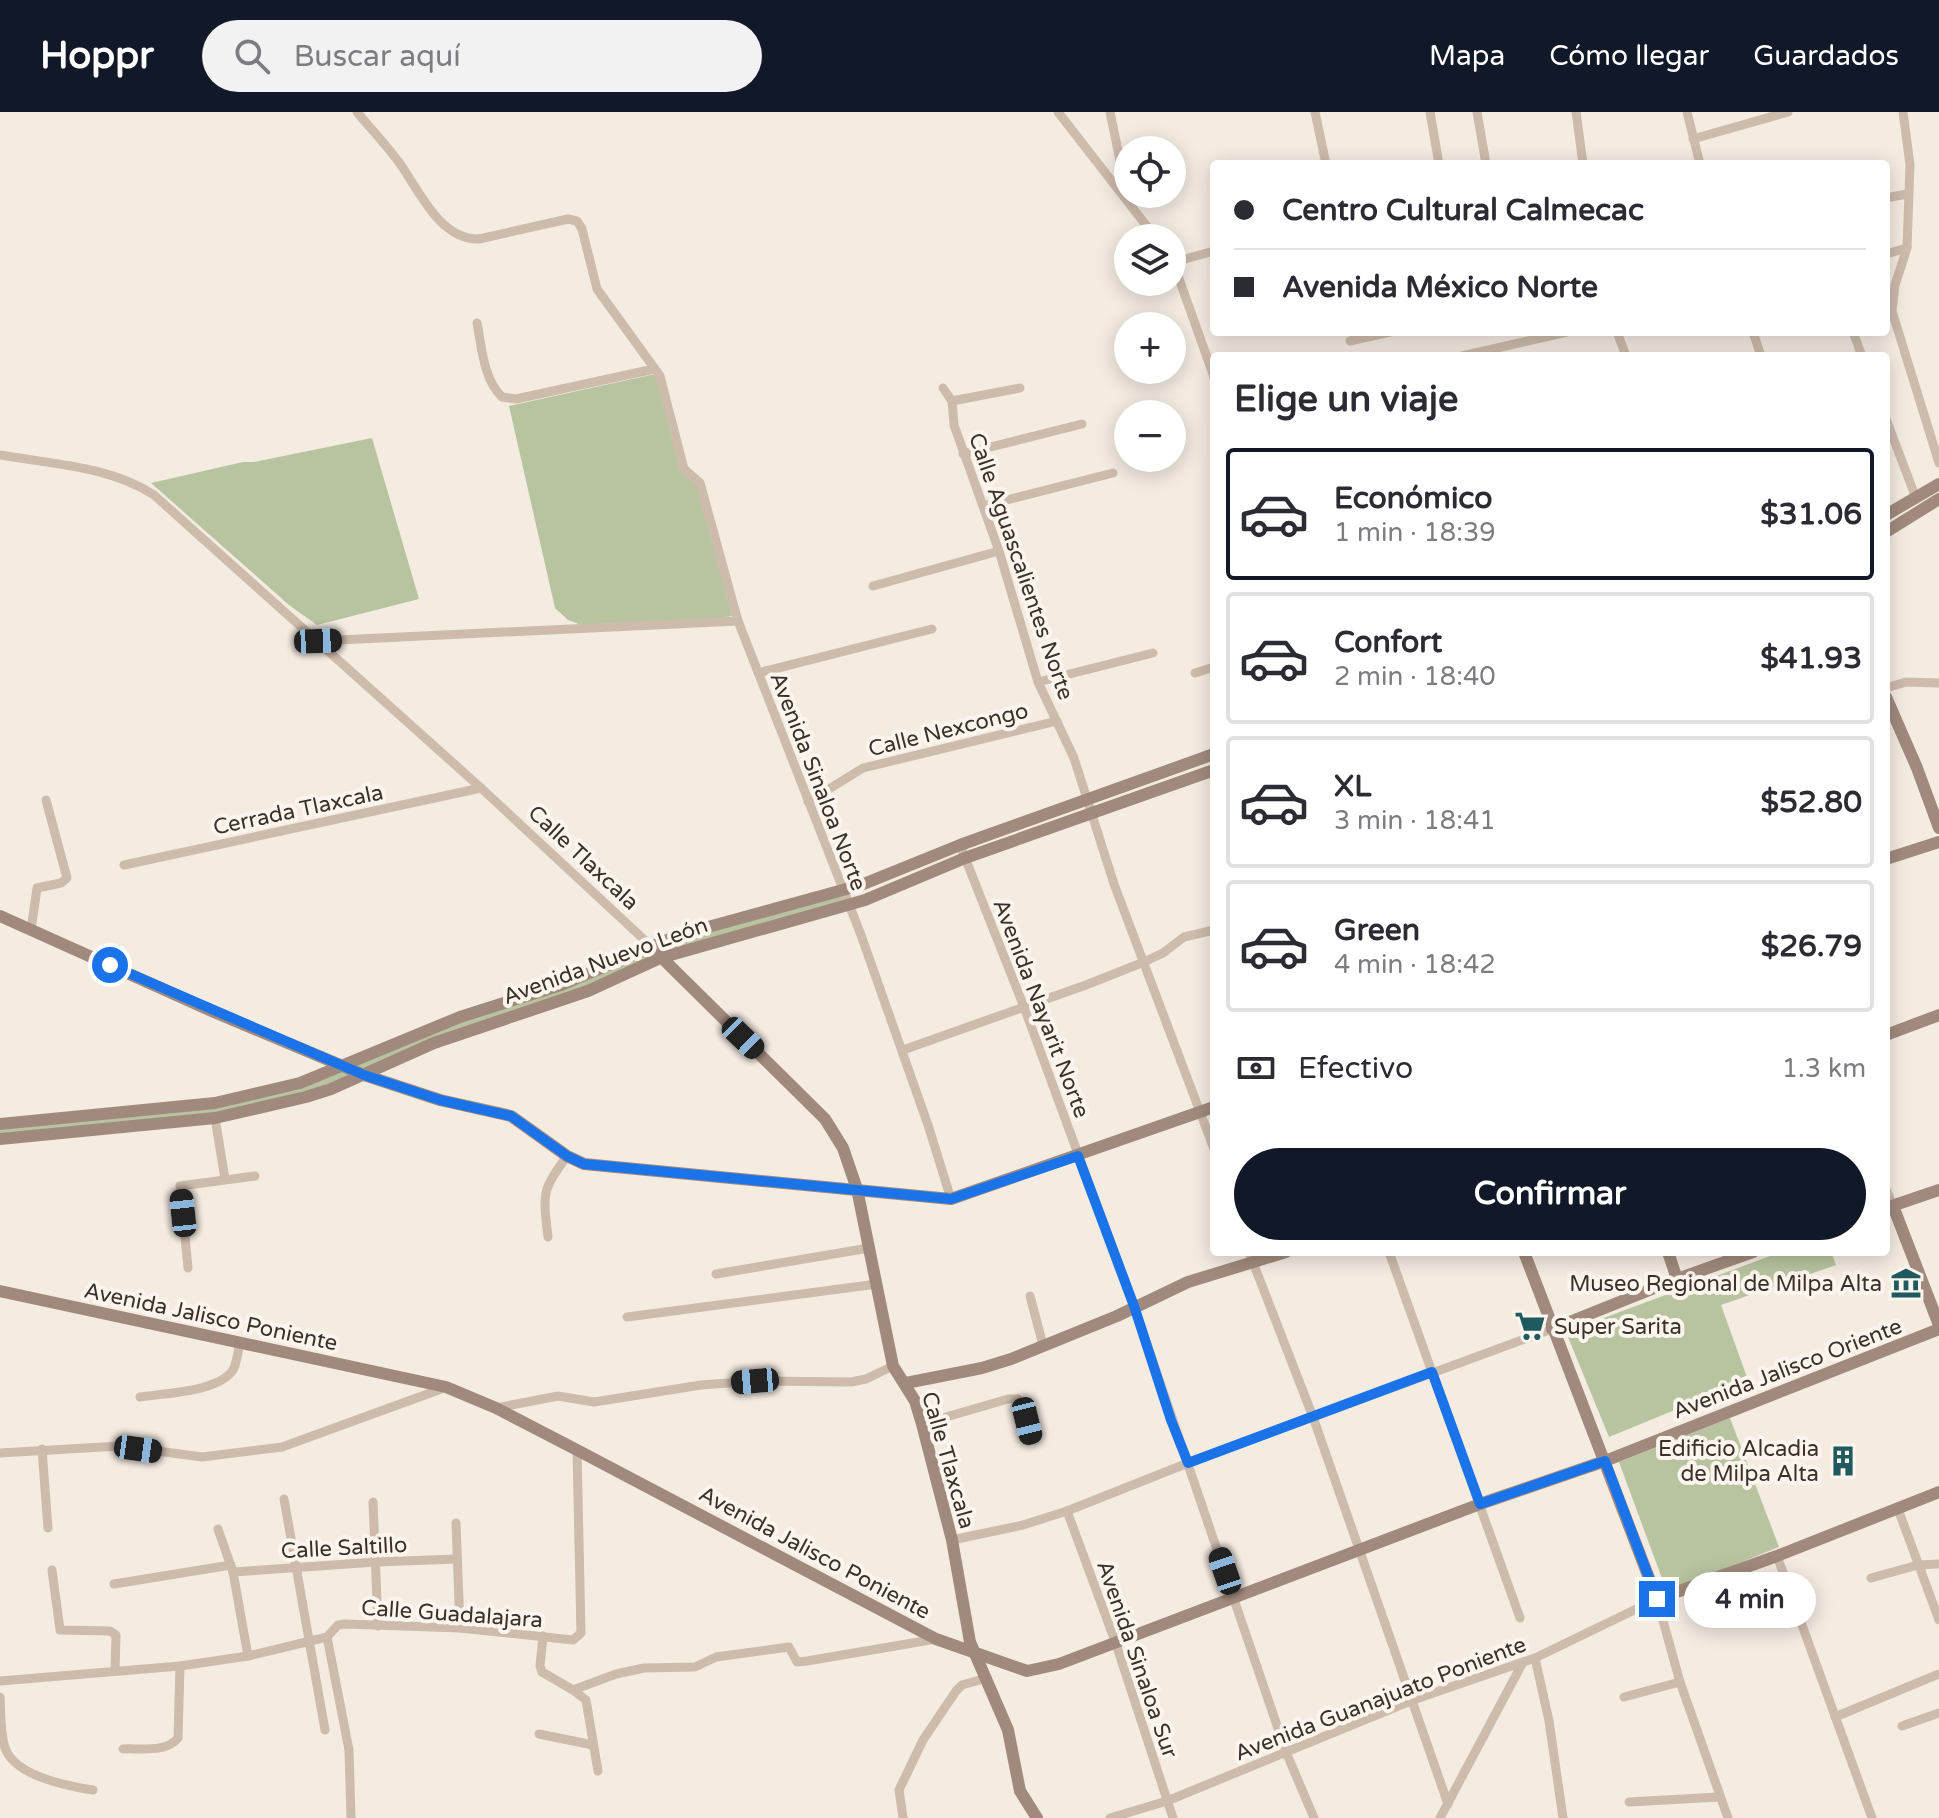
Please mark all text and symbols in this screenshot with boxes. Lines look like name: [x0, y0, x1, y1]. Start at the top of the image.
search box: [202, 20, 762, 92]
text: Hoppr: [40, 33, 154, 79]
icon: search: [230, 34, 274, 78]
text: Buscar aquí: [294, 38, 461, 75]
text: Mapa: [1429, 39, 1505, 73]
text: Cómo llegar: [1549, 39, 1709, 73]
text: Guardados: [1753, 39, 1899, 73]
map controls: [1114, 136, 1186, 472]
button: locate: [1114, 136, 1186, 208]
text: Centro Cultural Calmecac: [1282, 192, 1644, 229]
button: layers: [1114, 224, 1186, 296]
text: Avenida México Norte: [1282, 269, 1598, 306]
button: +: [1114, 312, 1186, 384]
text: Elige un viaje: [1234, 378, 1458, 421]
button: −: [1114, 400, 1186, 472]
street label: Calle Aguascalientes Norte: [963, 429, 1079, 703]
icon: car: [1238, 478, 1310, 550]
text: Económico: [1334, 480, 1492, 517]
text: $31.06: [1760, 496, 1862, 533]
text: 1 min · 18:39: [1334, 517, 1496, 548]
icon: car: [1238, 622, 1310, 694]
text: Confort: [1334, 624, 1442, 661]
car: [294, 628, 342, 654]
text: $41.93: [1760, 640, 1862, 677]
text: 2 min · 18:40: [1334, 661, 1496, 692]
street label: Avenida Sinaloa Norte: [764, 668, 872, 894]
street label: Calle Nexcongo: [866, 698, 1031, 762]
icon: car: [1238, 766, 1310, 838]
text: XL: [1334, 768, 1371, 805]
street label: Cerrada Tlaxcala: [211, 779, 386, 841]
text: $52.80: [1761, 784, 1862, 821]
street label: Calle Tlaxcala: [523, 800, 644, 915]
text: 3 min · 18:41: [1334, 805, 1496, 836]
street label: Avenida Nayarit Norte: [987, 895, 1095, 1121]
icon: car: [1238, 910, 1310, 982]
street label: Avenida Nuevo León: [499, 912, 711, 1010]
text: Green: [1334, 912, 1420, 949]
text: $26.79: [1761, 928, 1862, 965]
route start: [92, 947, 128, 983]
text: 4 min · 18:42: [1334, 949, 1496, 980]
car: [717, 1013, 769, 1063]
icon: cash: [1234, 1046, 1278, 1090]
text: Efectivo: [1298, 1050, 1413, 1087]
text: 1.3 km: [1782, 1053, 1866, 1084]
button: Confirmar: [1234, 1148, 1866, 1240]
car: [169, 1188, 197, 1238]
museum icon: Museo Regional de Milpa Alta: [1889, 1266, 1923, 1300]
place label: Museo Regional de Milpa Alta: [1569, 1271, 1882, 1297]
street label: Avenida Jalisco Poniente: [82, 1277, 340, 1357]
supermarket icon: Super Sarita: [1513, 1309, 1547, 1343]
street label: Avenida Jalisco Oriente: [1669, 1313, 1906, 1425]
place label: Super Sarita: [1554, 1314, 1682, 1340]
car: [730, 1367, 780, 1395]
street label: Calle Tlaxcala: [916, 1389, 980, 1532]
car: [1010, 1395, 1044, 1447]
car: [113, 1434, 163, 1464]
place label: Edificio Alcadia de Milpa Alta: [1658, 1436, 1819, 1487]
building icon: Edificio Alcadia de Milpa Alta: [1826, 1444, 1860, 1478]
street label: Avenida Jalisco Poniente: [694, 1481, 935, 1625]
street label: Calle Saltillo: [280, 1532, 408, 1564]
car: [1206, 1544, 1244, 1598]
street label: Avenida Sinaloa Sur: [1091, 1557, 1183, 1762]
callout: 4 min: [1685, 1571, 1817, 1627]
route end: [1639, 1581, 1675, 1617]
text: 4 min: [1715, 1584, 1785, 1615]
street label: Calle Guadalajara: [360, 1595, 544, 1633]
street label: Avenida Guanajuato Poniente: [1231, 1631, 1530, 1767]

